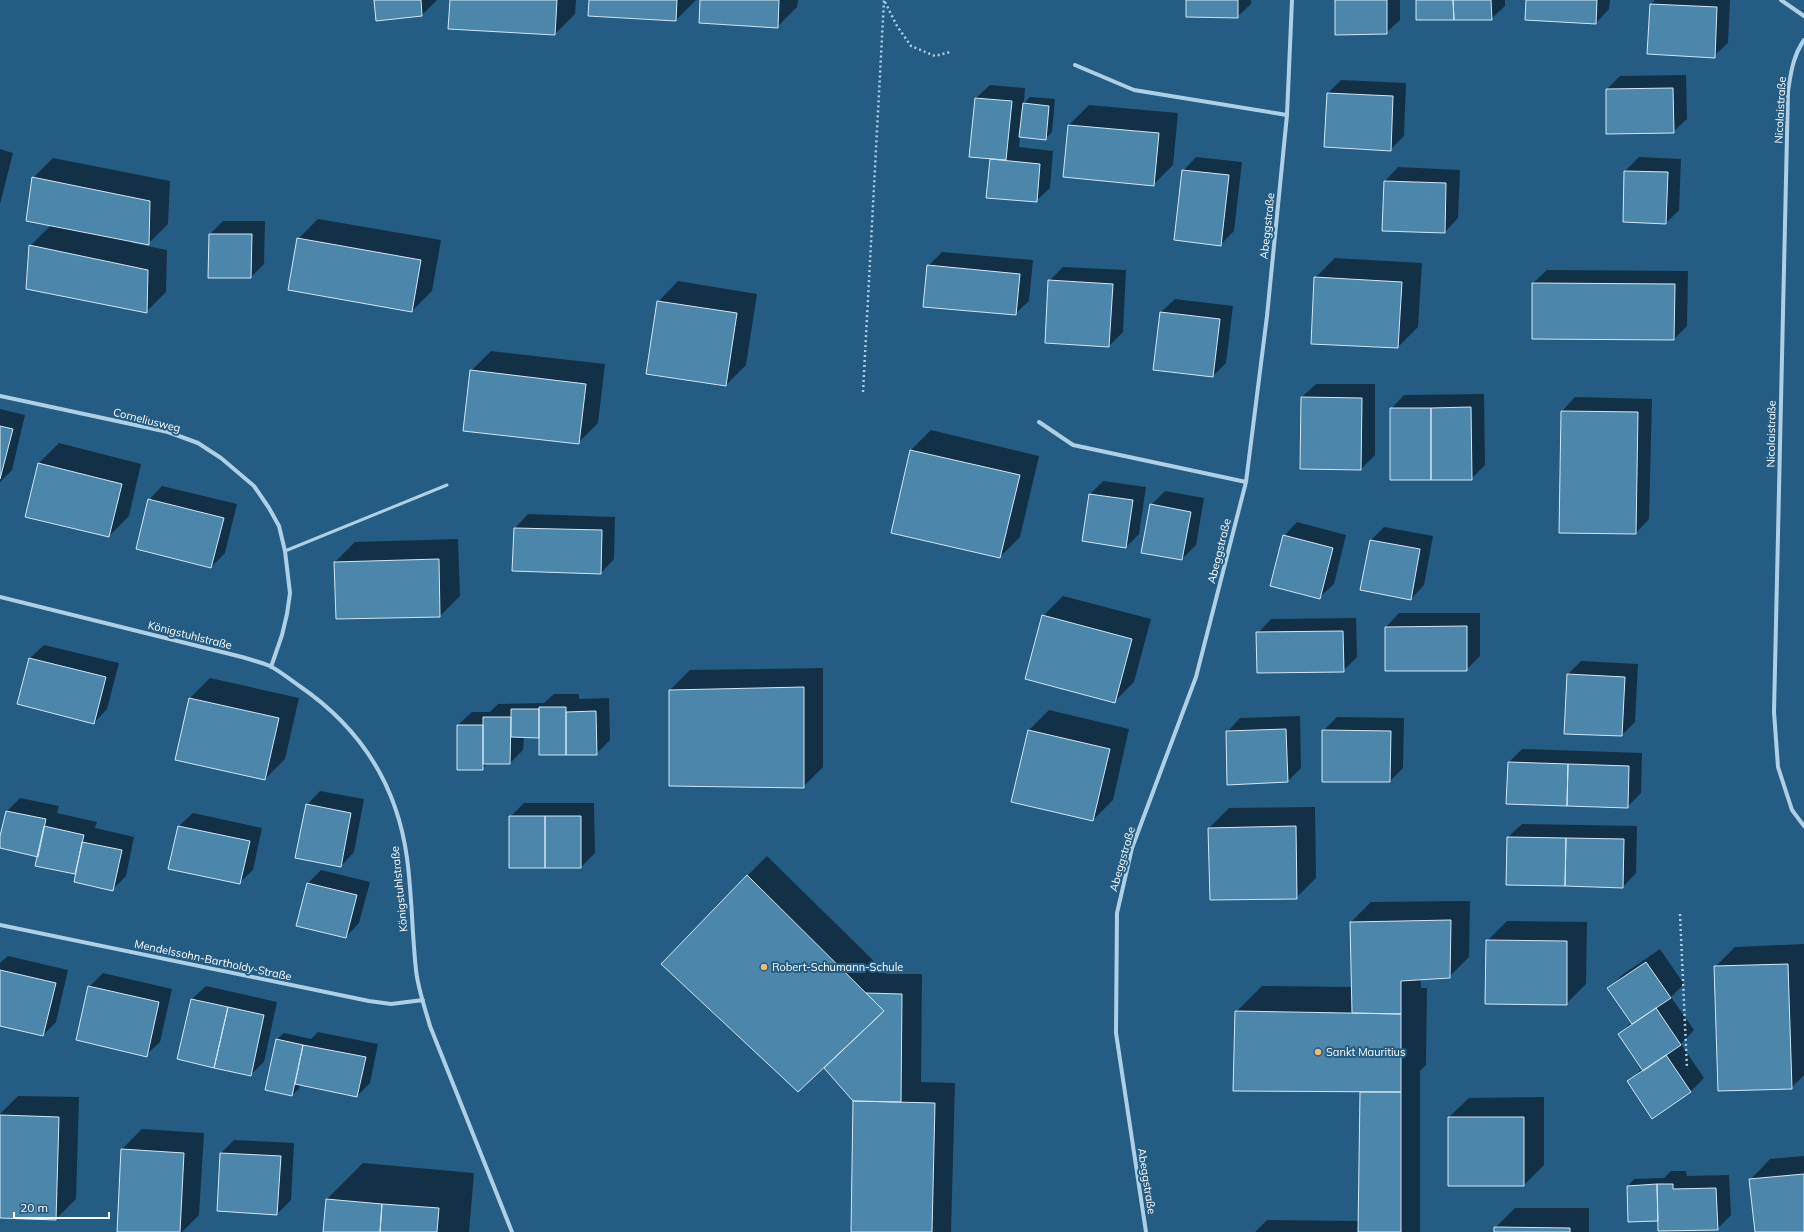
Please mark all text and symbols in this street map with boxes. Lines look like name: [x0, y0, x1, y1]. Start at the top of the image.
street label: Nicolaistraße: [1771, 76, 1789, 144]
street label: Abeggstraße: [1257, 192, 1277, 260]
street label: Nicolaistraße: [1763, 400, 1779, 468]
street label: Corneliusweg: [112, 405, 182, 435]
street label: Abeggstraße: [1204, 517, 1234, 585]
street label: Königstuhlstraße: [146, 618, 234, 652]
street label: Abeggstraße: [1106, 825, 1138, 893]
street label: Königstuhlstraße: [388, 845, 410, 933]
street label: Mendelssohn-Bartholdy-Straße: [133, 936, 293, 984]
place label: Robert-Schumann-Schule: [772, 960, 903, 974]
marker: Robert-Schumann-Schule: [759, 962, 769, 972]
place label: Sankt Mauritius: [1326, 1045, 1405, 1059]
marker: Sankt Mauritius: [1313, 1047, 1323, 1057]
street label: Abeggstraße: [1135, 1147, 1159, 1215]
scale bar: [14, 1194, 109, 1220]
text: 20 m: [20, 1200, 48, 1215]

